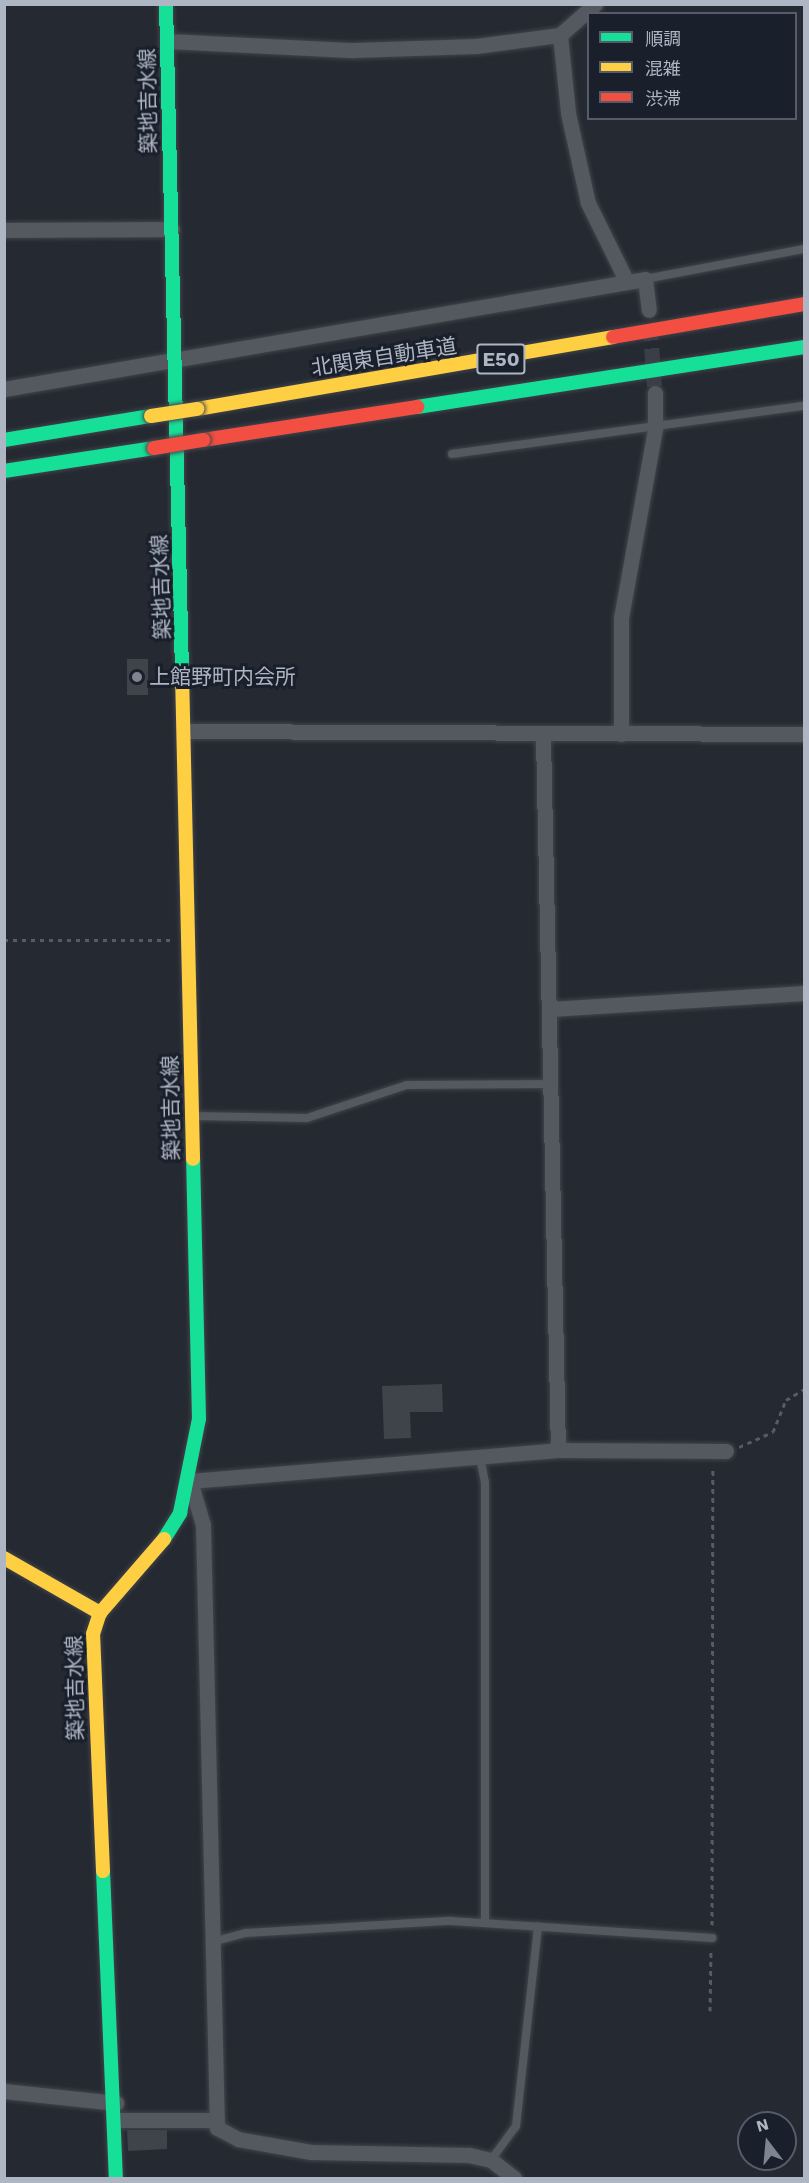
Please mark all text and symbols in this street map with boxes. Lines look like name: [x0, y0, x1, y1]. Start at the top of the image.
legend: [587, 12, 797, 120]
text: 順調: [645, 28, 681, 49]
street label: 築地吉水線: [134, 48, 162, 154]
text: 混雑: [645, 58, 681, 79]
text: 渋滞: [645, 88, 681, 109]
street label: 北関東自動車道: [309, 333, 459, 381]
road number: E50: [476, 342, 526, 376]
street label: 築地吉水線: [147, 534, 175, 640]
place label: 上館野町内会所: [149, 664, 296, 690]
marker: 上館野町内会所: [130, 670, 144, 684]
street label: 築地吉水線: [157, 1055, 185, 1161]
street label: 築地吉水線: [61, 1635, 89, 1741]
north arrow: [737, 2111, 797, 2171]
text: N: [754, 2114, 771, 2136]

